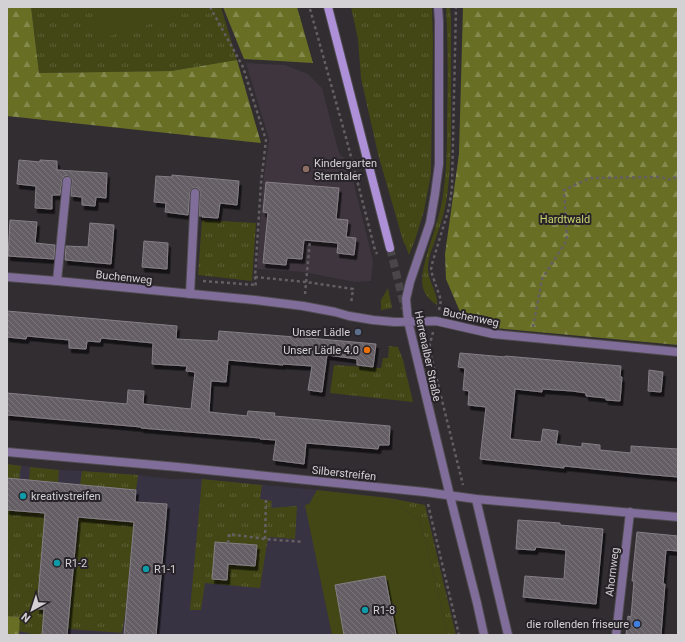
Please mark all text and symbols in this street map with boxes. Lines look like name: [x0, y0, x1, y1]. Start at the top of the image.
place label: Kindergarten Sterntaler: [314, 157, 377, 183]
marker: Kindergarten Sterntaler: [301, 164, 311, 174]
park label: Hardtwald: [540, 213, 590, 226]
street label: Buchenweg: [95, 268, 153, 287]
street label: Buchenweg: [442, 305, 500, 330]
street label: Herrenalber Straße: [412, 310, 443, 403]
place label: Unser Lädle: [292, 326, 350, 339]
marker: Unser Lädle: [353, 327, 363, 337]
place label: Unser Lädle 4.0: [283, 344, 359, 357]
marker: Unser Lädle 4.0: [362, 345, 372, 355]
street label: Silberstreifen: [311, 464, 377, 483]
place label: kreativstreifen: [31, 490, 101, 503]
marker: kreativstreifen: [18, 491, 28, 501]
street label: Ahornweg: [603, 547, 622, 597]
place label: R1-2: [65, 557, 87, 570]
marker: R1-2: [52, 558, 62, 568]
place label: R1-1: [154, 563, 176, 576]
marker: R1-1: [141, 564, 151, 574]
north arrow: [12, 590, 52, 630]
place label: R1-8: [373, 604, 395, 617]
marker: R1-8: [360, 605, 370, 615]
text: N: [19, 610, 33, 625]
place label: die rollenden friseure: [526, 618, 629, 631]
marker: die rollenden friseure: [632, 619, 642, 629]

